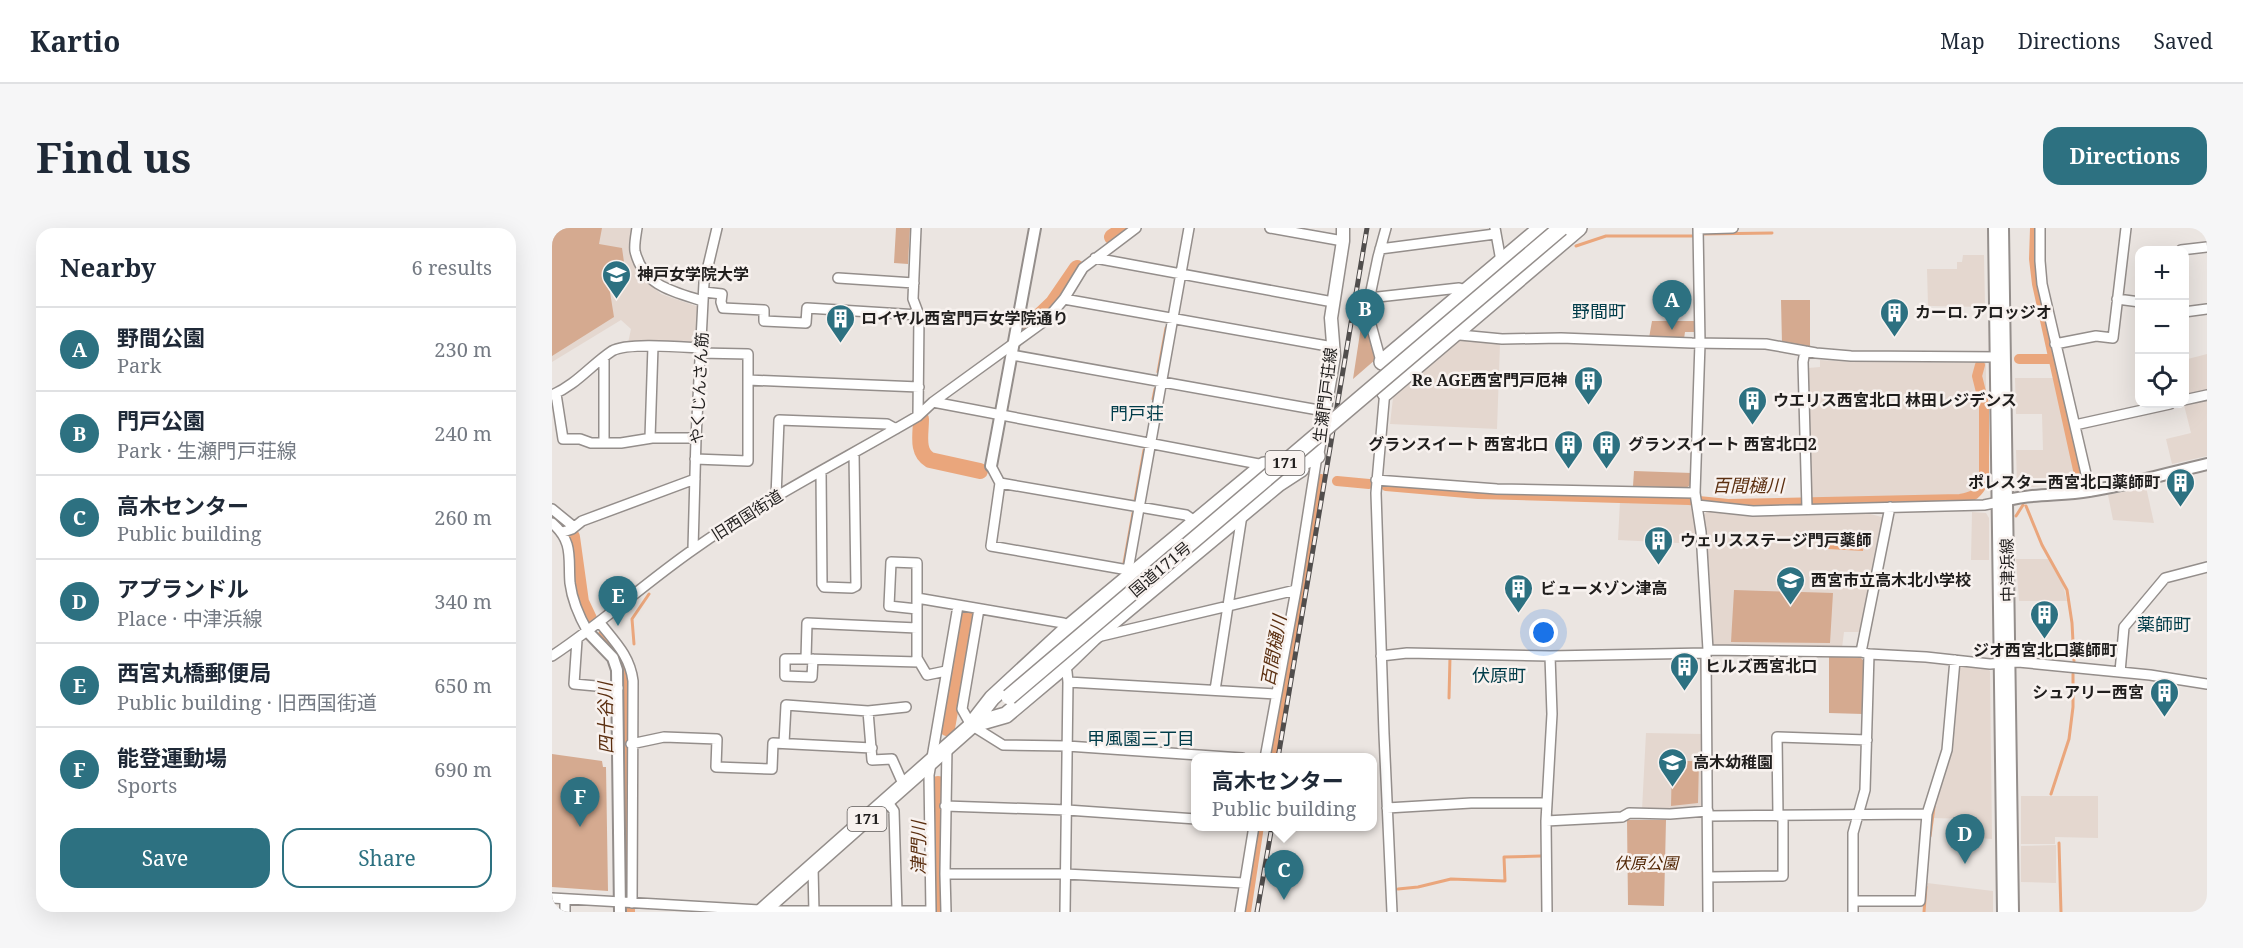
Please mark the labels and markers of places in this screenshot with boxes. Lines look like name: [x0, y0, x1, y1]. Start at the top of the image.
school or university icon: 神戸女学院大学: [600, 258, 632, 300]
place label: 神戸女学院大学: [637, 263, 749, 285]
pin: A: [1652, 280, 1692, 330]
pin: B: [1346, 290, 1384, 339]
building icon: カーロ. アロッジオ: [1878, 296, 1910, 338]
place label: カーロ. アロッジオ: [1915, 301, 2052, 323]
building icon: ロイヤル西宮門戸女学院通り: [824, 302, 856, 344]
place label: ロイヤル西宮門戸女学院通り: [861, 307, 1069, 329]
building icon: Re AGE西宮門戸厄神: [1572, 364, 1604, 406]
place label: Re AGE西宮門戸厄神: [1412, 369, 1567, 391]
building icon: ウエリス西宮北口 林田レジデンス: [1736, 384, 1768, 426]
place label: ウエリス西宮北口 林田レジデンス: [1773, 389, 2017, 411]
building icon: グランスイート 西宮北口: [1553, 428, 1585, 470]
building icon: グランスイート 西宮北口2: [1591, 428, 1623, 470]
place label: グランスイート 西宮北口: [1368, 433, 1548, 455]
place label: グランスイート 西宮北口2: [1628, 433, 1817, 455]
building icon: ポレスター西宮北口薬師町: [2165, 466, 2197, 508]
place label: ポレスター西宮北口薬師町: [1968, 471, 2160, 493]
building icon: ウェリスステージ門戸薬師: [1643, 524, 1675, 566]
place label: ウェリスステージ門戸薬師: [1680, 529, 1872, 551]
school or university icon: 西宮市立高木北小学校: [1774, 564, 1806, 606]
place label: 西宮市立高木北小学校: [1811, 569, 1971, 591]
building icon: ビューメゾン津高: [1503, 572, 1535, 614]
pin: E: [598, 576, 638, 626]
place label: ビューメゾン津高: [1540, 577, 1667, 599]
building icon: ジオ西宮北口薬師町: [2029, 598, 2061, 640]
place label: ジオ西宮北口薬師町: [1973, 639, 2117, 661]
building icon: ヒルズ西宮北口: [1668, 650, 1700, 692]
place label: ヒルズ西宮北口: [1705, 655, 1817, 677]
building icon: シュアリー西宮: [2149, 676, 2181, 718]
place label: シュアリー西宮: [2032, 681, 2144, 703]
school or university icon: 高木幼稚園: [1656, 746, 1688, 788]
place label: 高木幼稚園: [1693, 751, 1773, 773]
pin: F: [561, 778, 600, 827]
pin: D: [1946, 814, 1984, 864]
pin: C: [1264, 850, 1304, 900]

